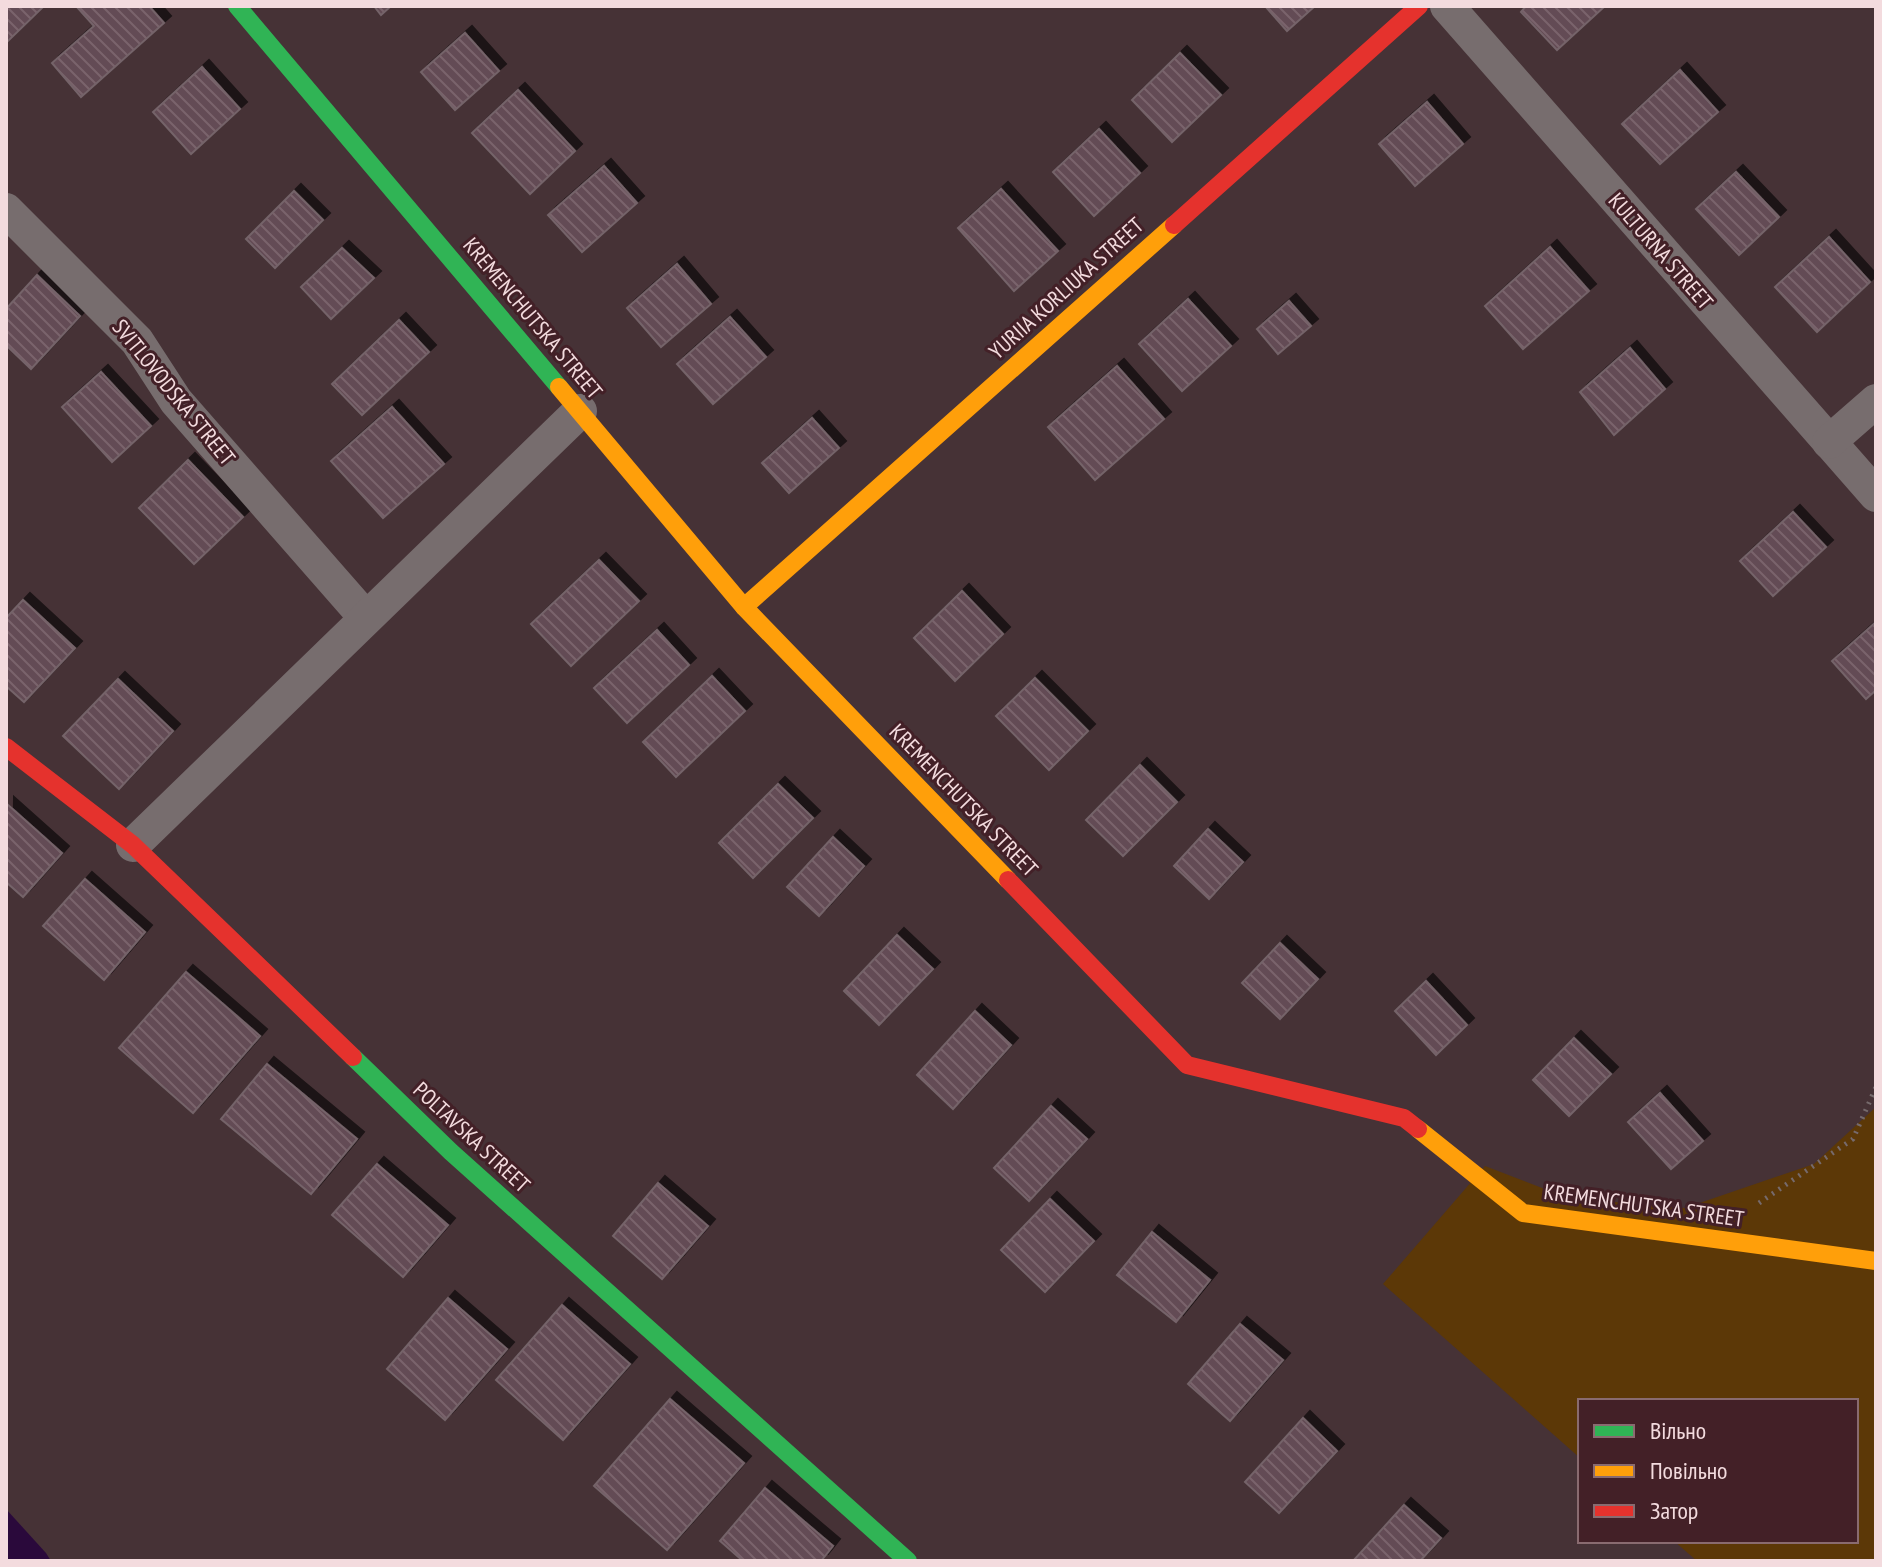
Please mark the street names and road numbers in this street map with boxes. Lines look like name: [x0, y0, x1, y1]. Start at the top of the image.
street label: KULTURNA STREET: [1603, 187, 1719, 315]
street label: YURIIA KORLIUKA STREET: [983, 211, 1149, 365]
street label: KREMENCHUTSKA STREET: [457, 232, 609, 404]
street label: SVITLOVODSKA STREET: [107, 313, 242, 471]
street label: KREMENCHUTSKA STREET: [884, 718, 1044, 882]
street label: POLTAVSKA STREET: [408, 1076, 536, 1198]
street label: KREMENCHUTSKA STREET: [1542, 1177, 1746, 1233]

